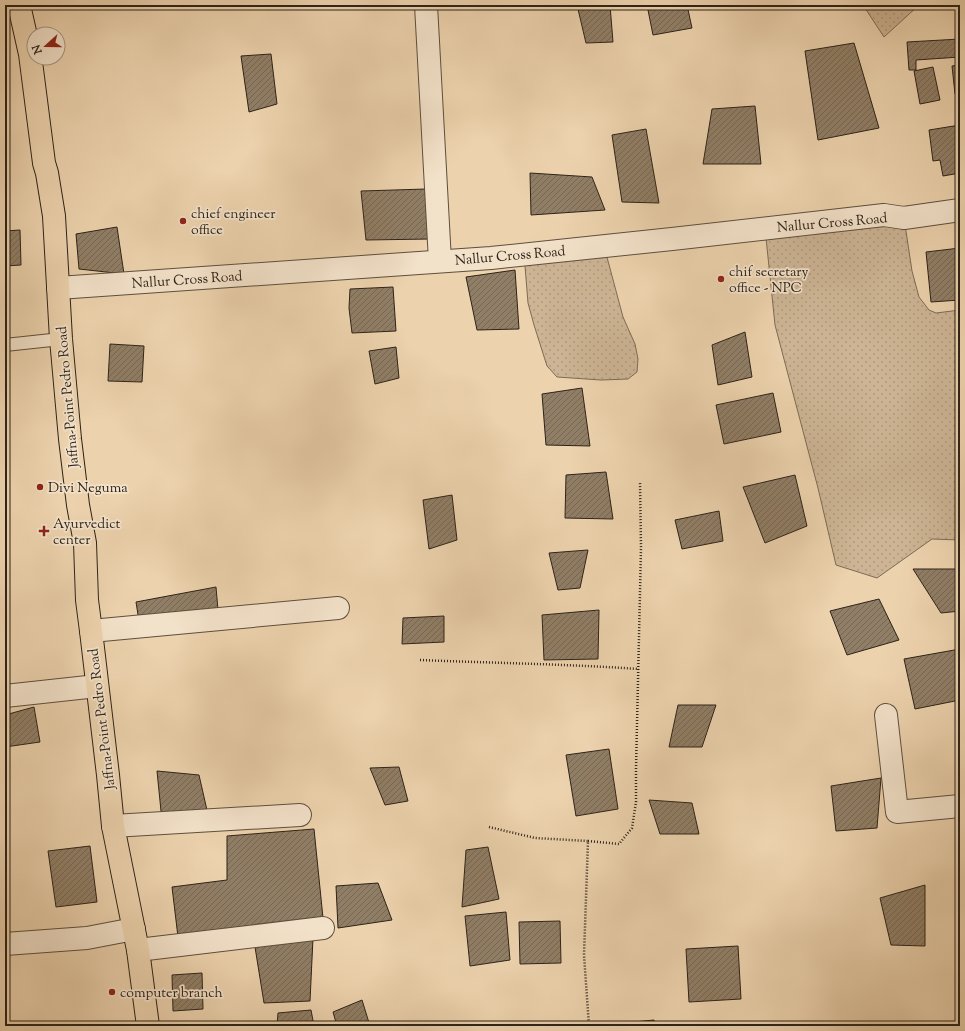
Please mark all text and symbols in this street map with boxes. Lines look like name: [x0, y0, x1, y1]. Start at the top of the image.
north arrow: [26, 26, 66, 66]
text: N: [28, 42, 47, 57]
place label: chief engineer office: [191, 205, 276, 241]
street label: Nallur Cross Road: [776, 209, 888, 239]
marker: chief engineer office: [178, 216, 188, 226]
street label: Nallur Cross Road: [454, 242, 566, 272]
place label: chif secretary office - NPC: [729, 263, 809, 299]
street label: Nallur Cross Road: [131, 267, 243, 295]
marker: chif secretary office - NPC: [716, 274, 726, 284]
street label: Jaffna-Point Pedro Road: [53, 325, 85, 469]
place label: Divi Neguma: [48, 479, 128, 499]
marker: Divi Neguma: [35, 482, 45, 492]
place label: Ayurvedict center: [53, 515, 120, 551]
marker: Ayurvedict center: [38, 525, 50, 537]
street label: Jaffna-Point Pedro Road: [84, 647, 122, 791]
place label: computer branch: [120, 984, 223, 1004]
marker: computer branch: [107, 987, 117, 997]

